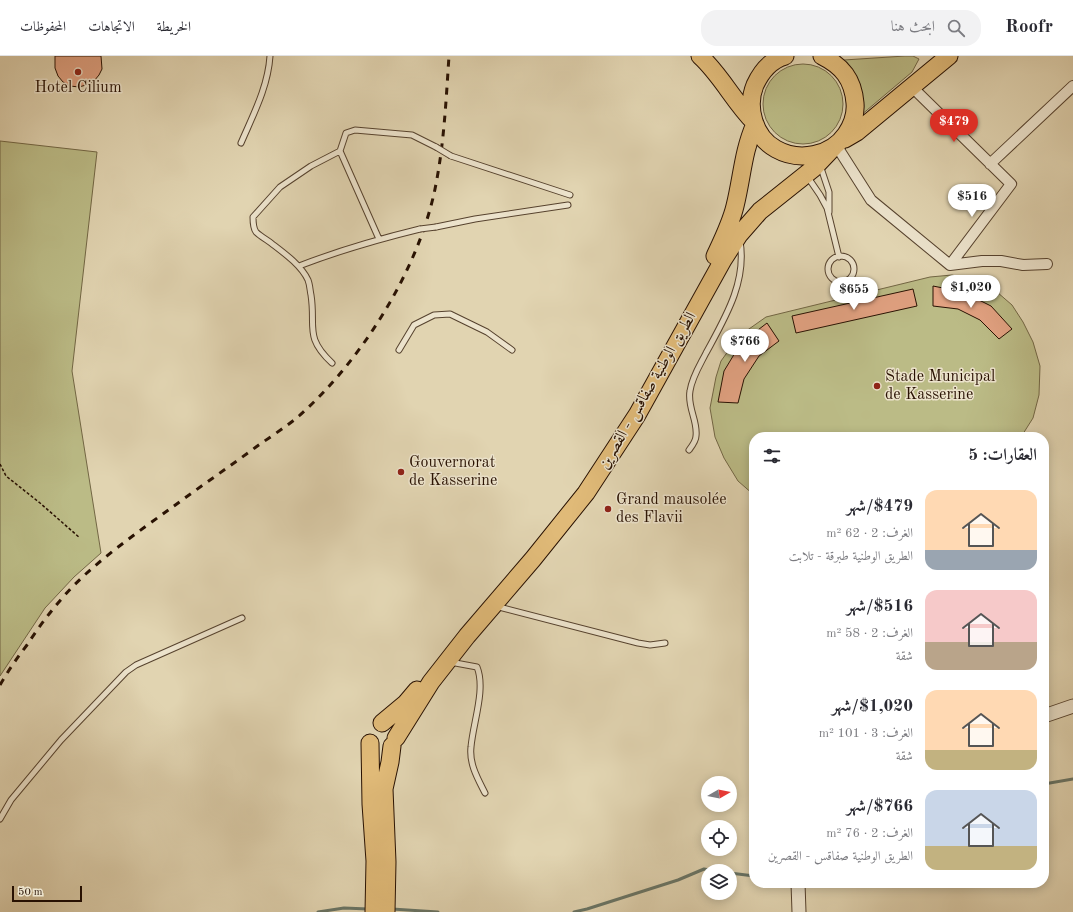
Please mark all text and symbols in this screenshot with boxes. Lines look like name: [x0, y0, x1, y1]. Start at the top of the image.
search box: [701, 10, 981, 46]
icon: search: [945, 17, 967, 39]
text: Roofr: [1005, 18, 1053, 37]
text: المحفوظات: [20, 20, 66, 34]
text: الاتجاهات: [88, 20, 135, 34]
text: الخريطة: [157, 20, 191, 34]
text: ابحث هنا: [891, 20, 935, 35]
marker: Hotel Cilium: [73, 67, 83, 77]
place label: Hotel Cilium: [34, 80, 122, 96]
pin: $479: [930, 109, 978, 143]
text: $479: [939, 115, 969, 128]
pin: $516: [948, 184, 996, 218]
text: $516: [957, 190, 987, 203]
pin: $1,020: [938, 275, 1004, 309]
pin: $655: [830, 277, 878, 311]
text: $1,020: [950, 281, 992, 294]
text: $655: [839, 283, 869, 296]
street label: الطريق الوطنية صفاقس - القصرين: [596, 310, 700, 473]
pin: $766: [721, 329, 769, 363]
text: $766: [730, 335, 760, 348]
place label: Stade Municipal de Kasserine: [885, 369, 995, 403]
marker: Stade Municipal de Kasserine: [872, 381, 882, 391]
icon: filters: [761, 445, 783, 467]
text: العقارات: 5: [968, 447, 1037, 464]
place label: Gouvernorat de Kasserine: [409, 455, 497, 489]
marker: Gouvernorat de Kasserine: [396, 467, 406, 477]
place label: Grand mausolée des Flavii: [616, 492, 727, 526]
text: $479/شهر: [846, 498, 913, 515]
marker: Grand mausolée des Flavii: [603, 504, 613, 514]
icon: home: [957, 506, 1005, 554]
text: الغرف: 2 · 62 m²: [826, 527, 913, 540]
text: الطريق الوطنية طبرقة - تلابت: [789, 550, 913, 563]
text: $516/شهر: [846, 598, 913, 615]
icon: home: [957, 606, 1005, 654]
text: الغرف: 2 · 58 m²: [826, 627, 913, 640]
text: شقة: [896, 650, 913, 663]
text: $1,020/شهر: [832, 698, 913, 715]
icon: home: [957, 706, 1005, 754]
text: الغرف: 3 · 101 m²: [819, 727, 913, 740]
text: شقة: [896, 750, 913, 763]
north arrow: [701, 776, 737, 812]
map controls: [701, 776, 737, 900]
text: $766/شهر: [846, 798, 913, 815]
icon: home: [957, 806, 1005, 854]
button: locate: [701, 820, 737, 856]
text: الغرف: 2 · 76 m²: [826, 827, 913, 840]
text: الطريق الوطنية صفاقس - القصرين: [768, 850, 913, 863]
button: layers: [701, 864, 737, 900]
scale bar: [12, 884, 82, 903]
text: 50 m: [18, 887, 43, 898]

